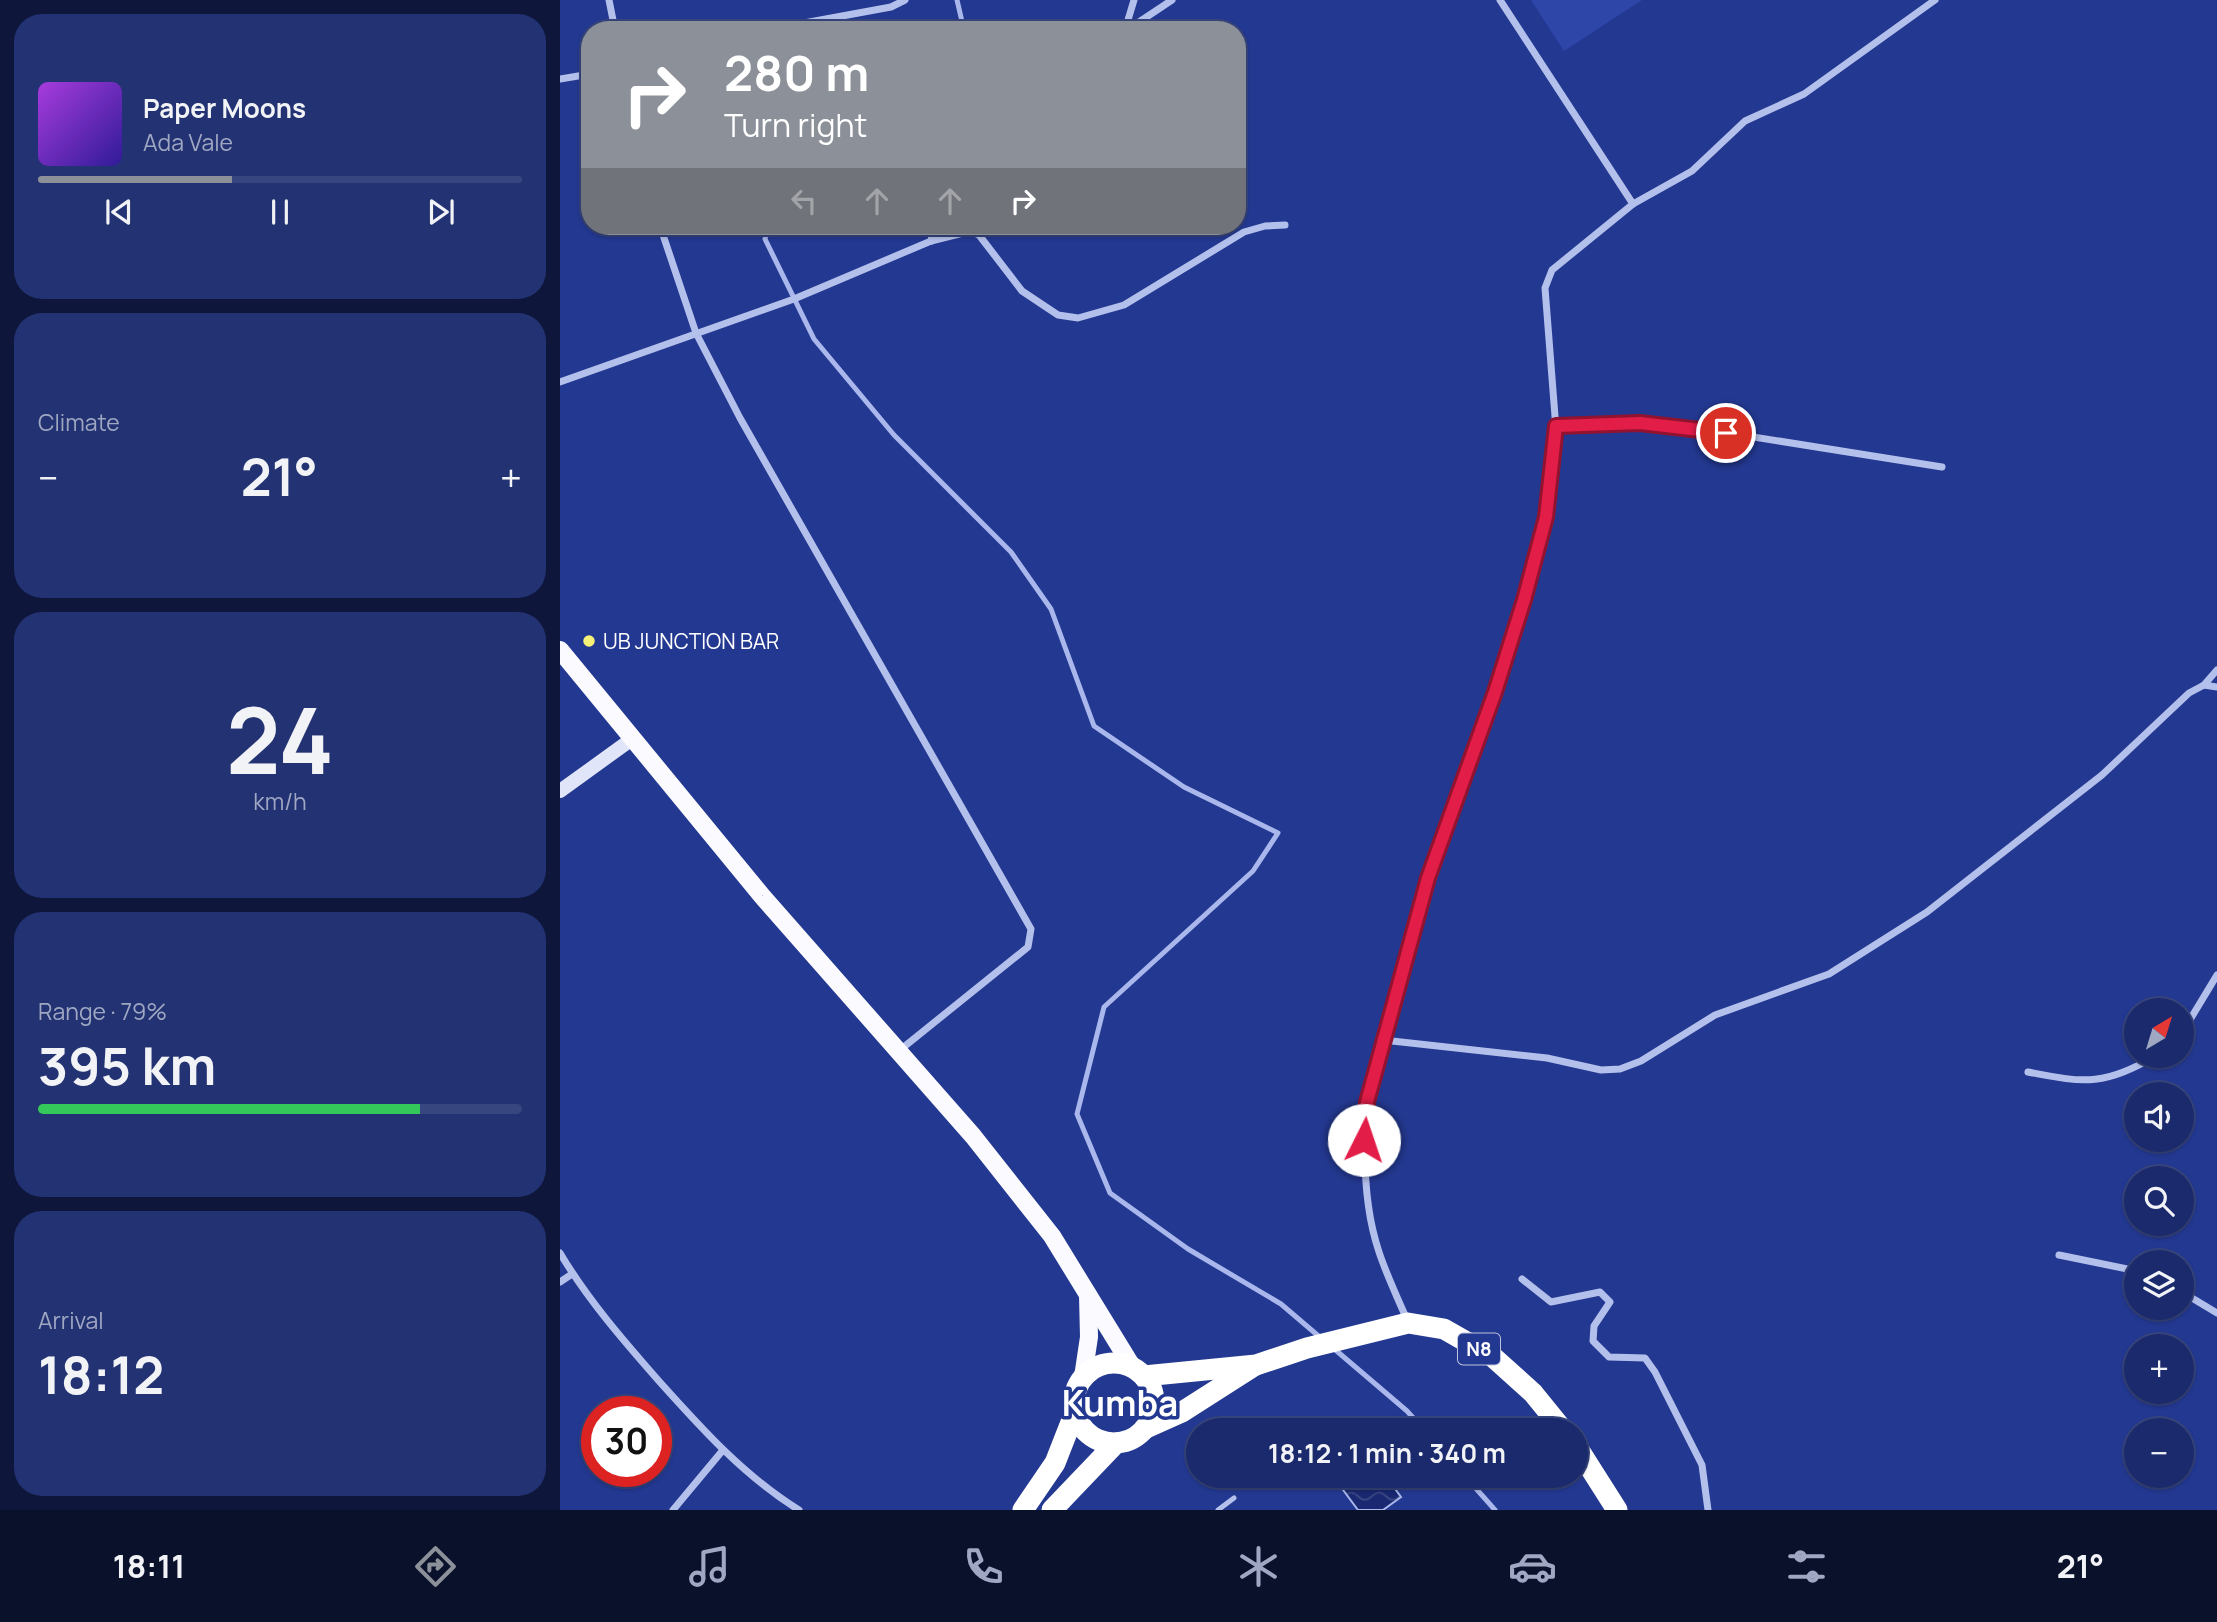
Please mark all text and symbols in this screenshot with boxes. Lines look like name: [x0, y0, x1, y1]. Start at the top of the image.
text: 280 m: [724, 39, 869, 106]
icon: right: [609, 49, 700, 140]
text: Paper Moons: [143, 90, 306, 126]
text: Turn right: [724, 103, 867, 147]
text: Ada Vale: [143, 126, 233, 158]
icon: left: [785, 182, 823, 220]
icon: ahead: [858, 182, 896, 220]
icon: ahead: [931, 182, 969, 220]
icon: right: [1004, 182, 1042, 220]
icon: previous: [100, 193, 138, 231]
icon: pause: [261, 193, 299, 231]
icon: next: [422, 193, 460, 231]
pin: [1696, 403, 1756, 463]
text: Climate: [38, 406, 120, 438]
icon: arrive: [1707, 414, 1745, 452]
text: 21°: [241, 441, 318, 512]
text: −: [38, 451, 59, 503]
text: +: [500, 451, 522, 503]
place label: UB JUNCTION BAR: [603, 627, 779, 655]
marker: UB JUNCTION BAR: [581, 633, 597, 649]
text: 24: [226, 677, 334, 801]
text: km/h: [253, 785, 307, 817]
text: Range · 79%: [38, 995, 167, 1027]
north arrow: [2124, 998, 2194, 1068]
map controls: [2124, 998, 2194, 1488]
text: 395 km: [38, 1030, 216, 1101]
button: sound: [2124, 1082, 2194, 1152]
position arrow: [1327, 1103, 1401, 1177]
button: search: [2124, 1166, 2194, 1236]
button: layers: [2124, 1250, 2194, 1320]
text: Arrival: [38, 1304, 104, 1336]
road number: N8: [1458, 1334, 1500, 1364]
button: +: [2124, 1334, 2194, 1404]
text: 18:12: [38, 1339, 164, 1410]
district label: Kumba: [1062, 1379, 1178, 1427]
speed limit sign: 30: [581, 1396, 672, 1487]
button: −: [2124, 1418, 2194, 1488]
text: 18:12 · 1 min · 340 m: [1268, 1435, 1506, 1471]
icon: directions: [411, 1542, 460, 1591]
icon: music: [685, 1542, 734, 1591]
icon: phone: [959, 1542, 1008, 1591]
icon: climate: [1234, 1542, 1283, 1591]
icon: car: [1508, 1542, 1557, 1591]
icon: filters: [1782, 1542, 1831, 1591]
text: 18:11: [113, 1544, 185, 1588]
text: 21°: [2057, 1544, 2104, 1588]

